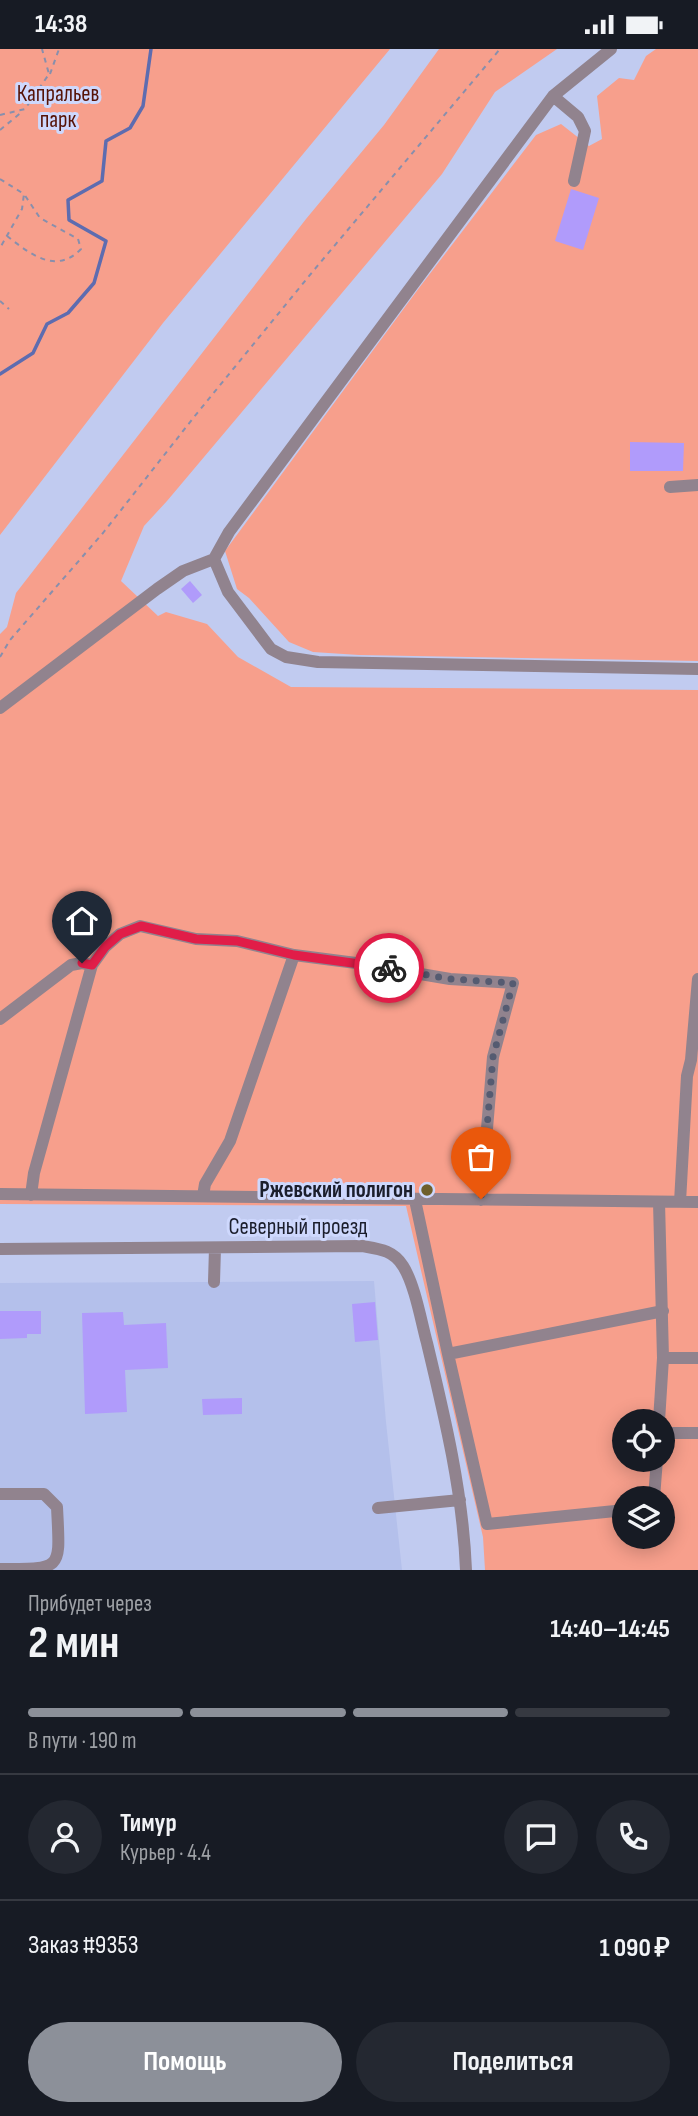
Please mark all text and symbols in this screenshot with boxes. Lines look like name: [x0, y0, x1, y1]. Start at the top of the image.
text: 14:38: [35, 9, 87, 40]
park label: Капральев парк: [17, 80, 99, 134]
pin: [52, 891, 112, 963]
icon: home: [63, 902, 101, 940]
courier: [354, 933, 424, 1003]
icon: bike: [370, 949, 408, 987]
pin: [451, 1127, 511, 1199]
icon: bag: [462, 1138, 500, 1176]
place label: Ржевский полигон: [259, 1176, 413, 1204]
marker: Ржевский полигон: [419, 1182, 435, 1198]
street label: Северный проезд: [229, 1213, 368, 1241]
map controls: [612, 1409, 675, 1549]
button: locate: [612, 1409, 675, 1472]
button: layers: [612, 1486, 675, 1549]
text: Прибудет через: [28, 1590, 152, 1618]
text: 14:40–14:45: [550, 1614, 670, 1645]
text: 2 мин: [28, 1616, 119, 1671]
text: В пути · 190 m: [28, 1727, 137, 1755]
button: person: [28, 1800, 102, 1874]
button: chat: [504, 1800, 578, 1874]
button: phone: [596, 1800, 670, 1874]
text: Тимур: [120, 1808, 177, 1839]
text: Курьер · 4.4: [120, 1839, 211, 1867]
text: Заказ #9353: [28, 1930, 139, 1961]
text: 1 090 ₽: [599, 1933, 670, 1964]
button: Помощь: [28, 2022, 342, 2102]
button: Поделиться: [356, 2022, 670, 2102]

